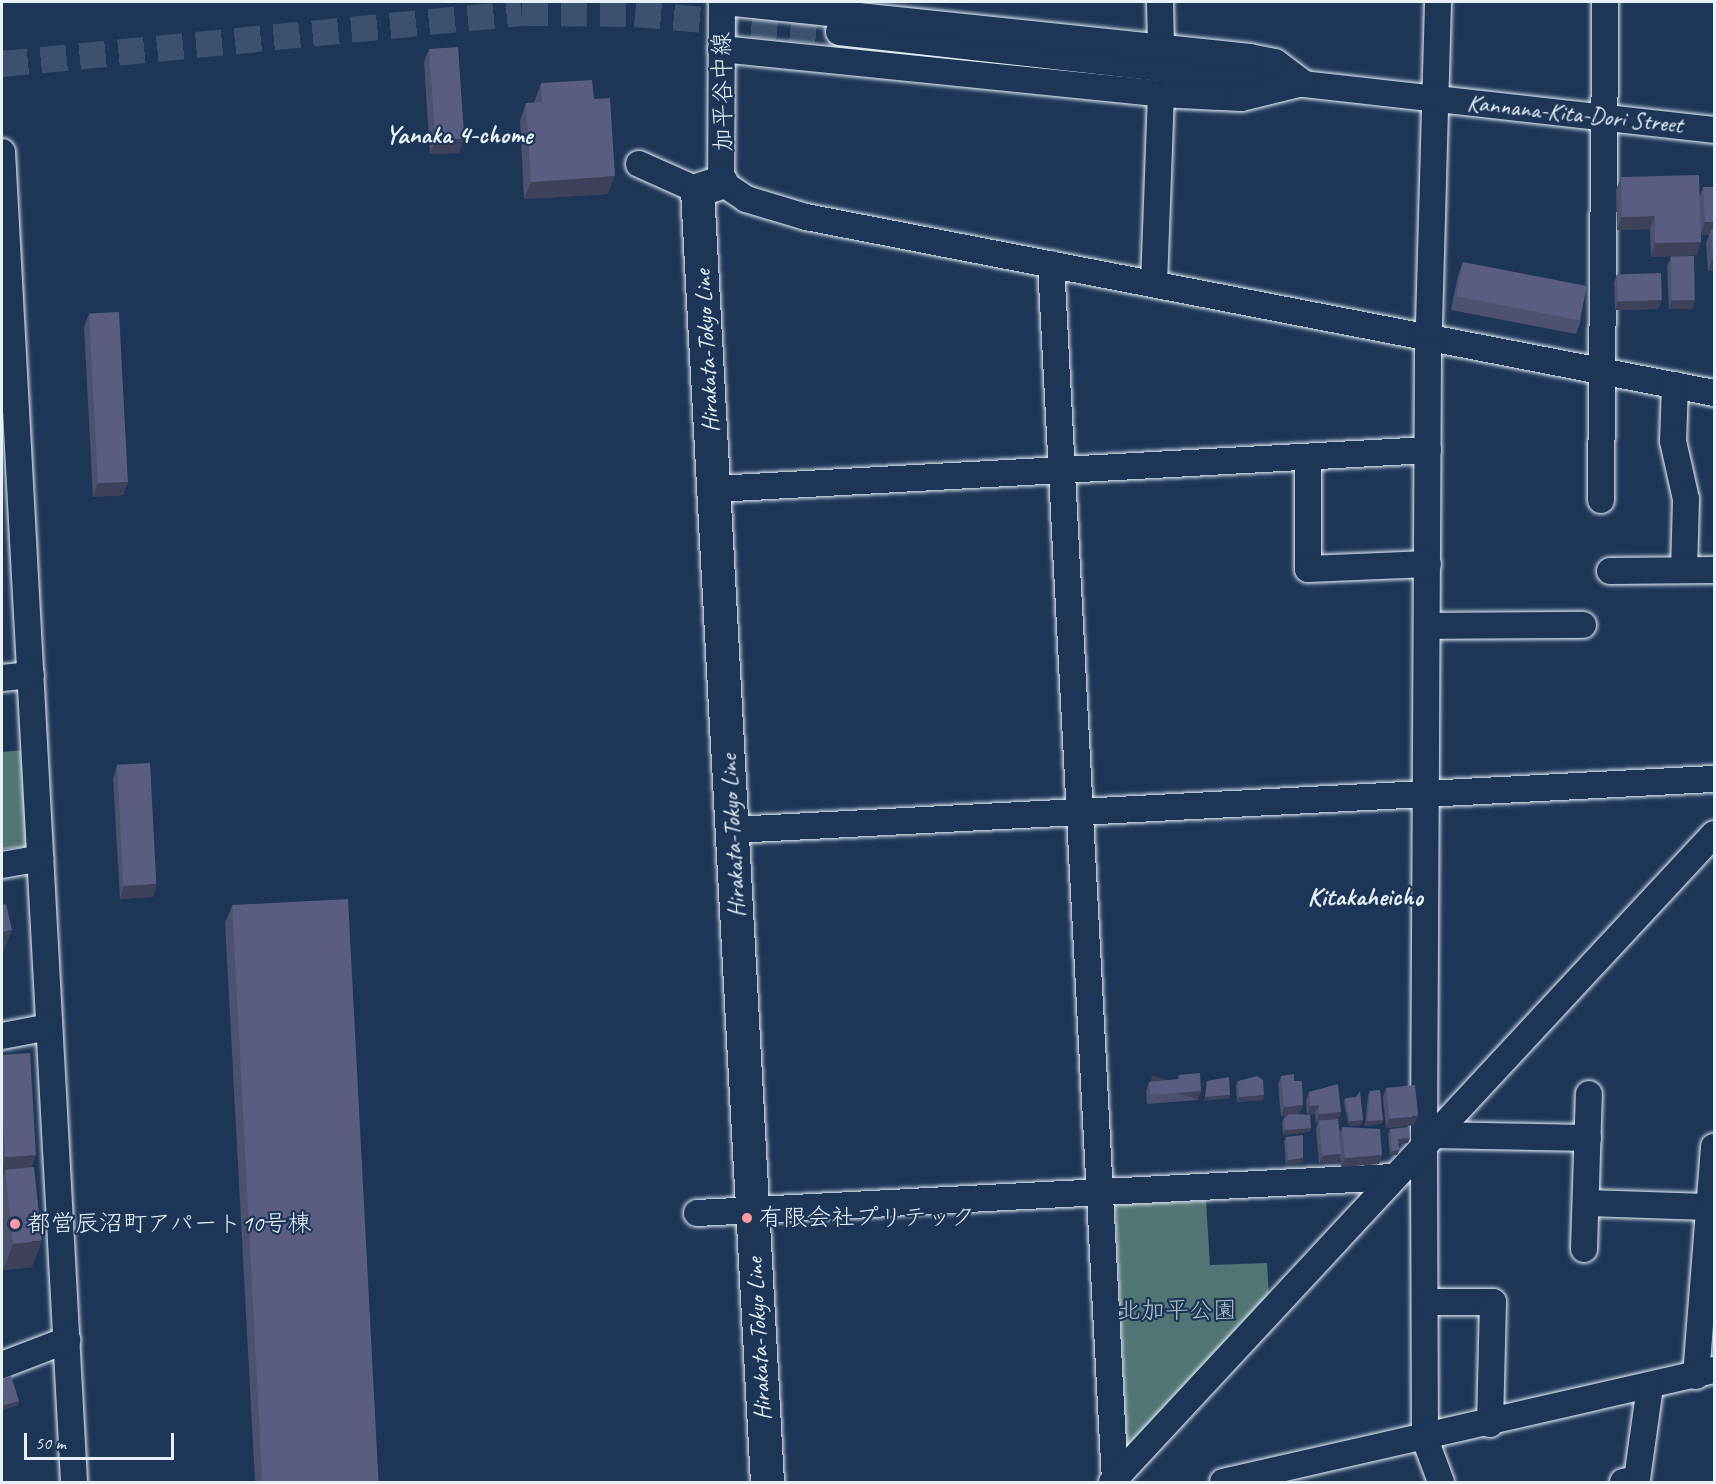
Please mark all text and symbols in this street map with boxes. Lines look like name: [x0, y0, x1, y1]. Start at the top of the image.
street label: 加平谷中線: [708, 32, 738, 152]
street label: Kannana-Kita-Dori Street: [1466, 88, 1684, 140]
district label: Yanaka 4-chome: [386, 119, 532, 151]
street label: Hirakata-Tokyo Line: [688, 269, 726, 433]
street label: Hirakata-Tokyo Line: [714, 754, 752, 918]
district label: Kitakaheicho: [1307, 881, 1423, 913]
place label: 有限会社プリテック: [759, 1204, 975, 1232]
place label: 都営辰沼町アパート10号棟: [27, 1210, 313, 1238]
marker: 有限会社プリテック: [740, 1211, 754, 1225]
marker: 都営辰沼町アパート10号棟: [8, 1217, 22, 1231]
street label: Hirakata-Tokyo Line: [740, 1257, 778, 1421]
park label: 北加平公園: [1117, 1297, 1237, 1325]
scale bar: [27, 1421, 177, 1459]
text: 50 m: [35, 1432, 66, 1454]

